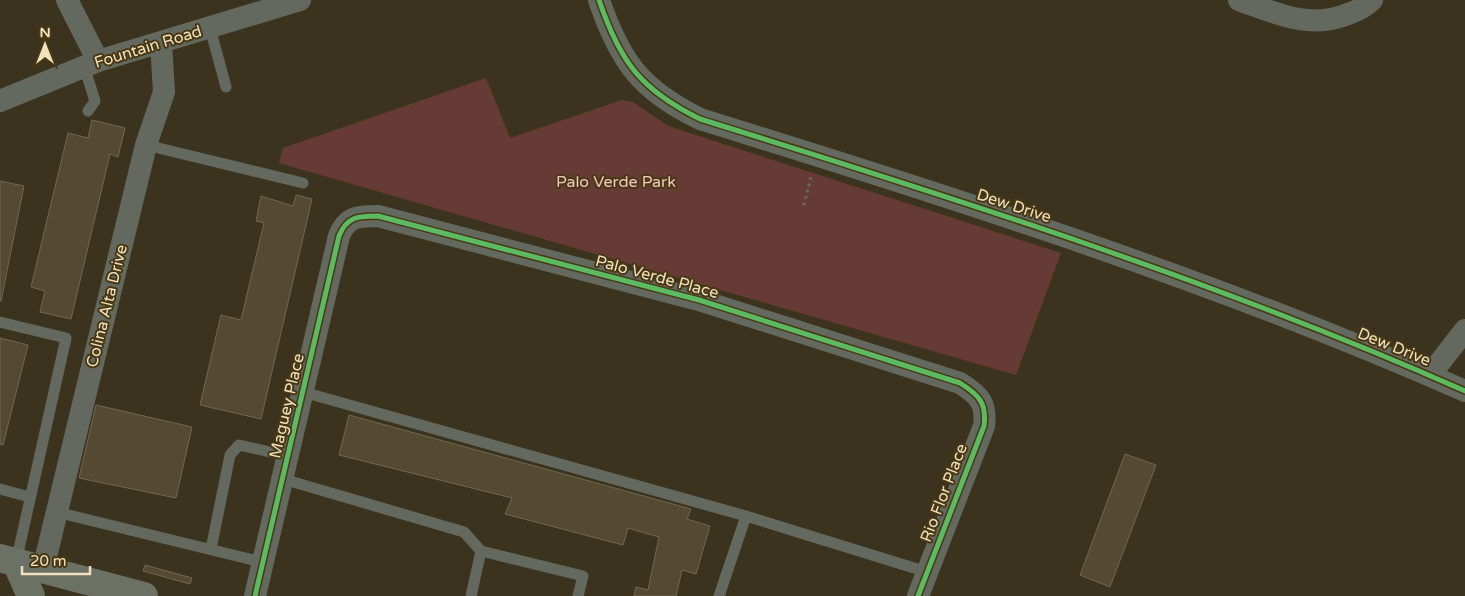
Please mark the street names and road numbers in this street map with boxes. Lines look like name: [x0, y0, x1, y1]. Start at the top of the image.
street label: Fountain Road: [92, 21, 204, 73]
street label: Dew Drive: [974, 185, 1054, 227]
street label: Colina Alta Drive: [82, 242, 132, 370]
street label: Palo Verde Place: [593, 251, 721, 303]
street label: Dew Drive: [1355, 323, 1433, 371]
street label: Maguey Place: [265, 352, 309, 460]
street label: Rio Flor Place: [916, 441, 972, 545]

